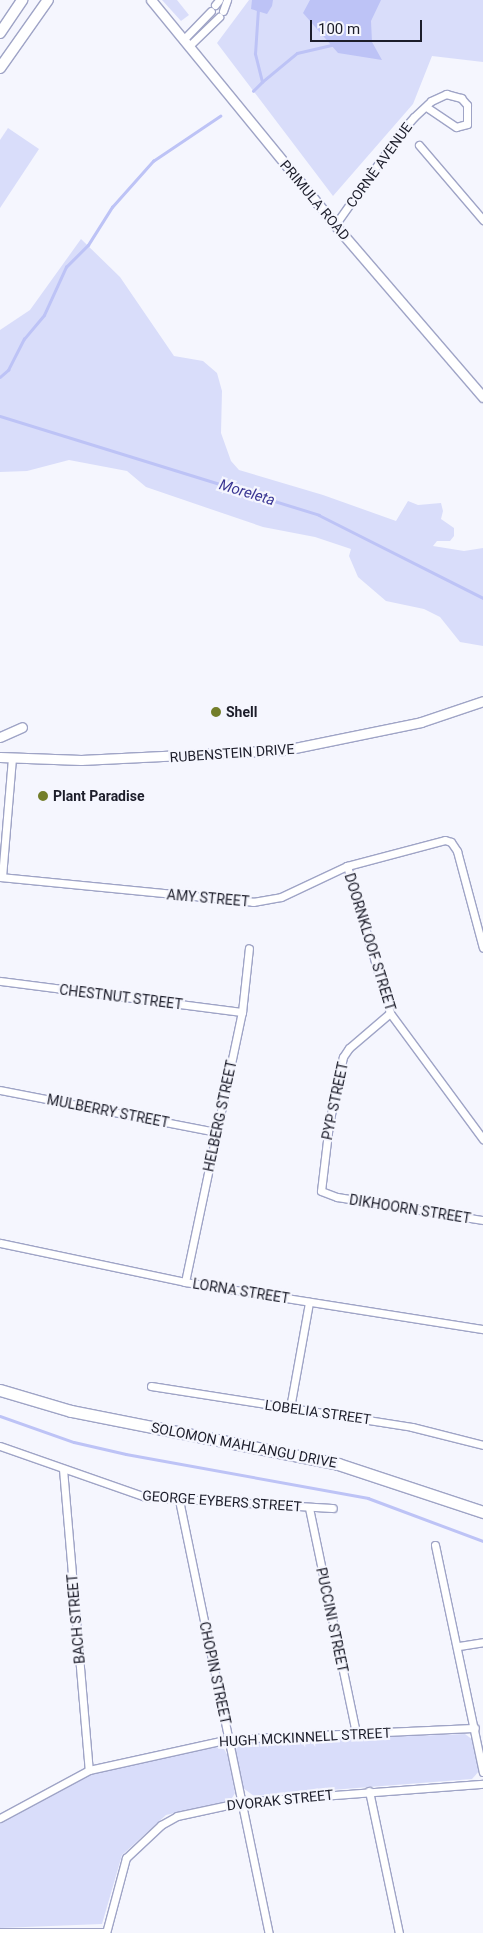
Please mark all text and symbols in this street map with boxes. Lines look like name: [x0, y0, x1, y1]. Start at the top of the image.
scale bar: [313, 10, 426, 42]
text: 100 m: [318, 20, 360, 38]
street label: CORNÈ AVENUE: [342, 119, 416, 211]
street label: PRIMULA ROAD: [277, 157, 353, 243]
water label: Moreleta: [217, 476, 277, 510]
place label: Shell: [226, 704, 257, 720]
marker: Shell: [210, 706, 222, 718]
street label: RUBENSTEIN DRIVE: [169, 740, 295, 766]
place label: Plant Paradise: [53, 788, 144, 804]
marker: Plant Paradise: [37, 790, 49, 802]
street label: DOORNKLOOF STREET: [341, 871, 399, 1013]
street label: AMY STREET: [166, 886, 250, 910]
street label: CHESTNUT STREET: [58, 981, 184, 1013]
street label: HELBERG STREET: [200, 1059, 240, 1173]
street label: PYP STREET: [319, 1060, 351, 1142]
street label: MULBERRY STREET: [46, 1091, 170, 1131]
street label: DIKHOORN STREET: [348, 1191, 472, 1227]
street label: LORNA STREET: [191, 1275, 291, 1307]
street label: LOBELIA STREET: [264, 1396, 372, 1428]
street label: SOLOMON MAHLANGU DRIVE: [150, 1419, 338, 1471]
street label: GEORGE EYBERS STREET: [142, 1487, 302, 1515]
street label: PUCCINI STREET: [313, 1566, 351, 1674]
street label: BACH STREET: [64, 1573, 88, 1665]
street label: CHOPIN STREET: [196, 1620, 234, 1726]
street label: HUGH MCKINNELL STREET: [219, 1724, 391, 1750]
street label: DVORAK STREET: [226, 1786, 334, 1814]

